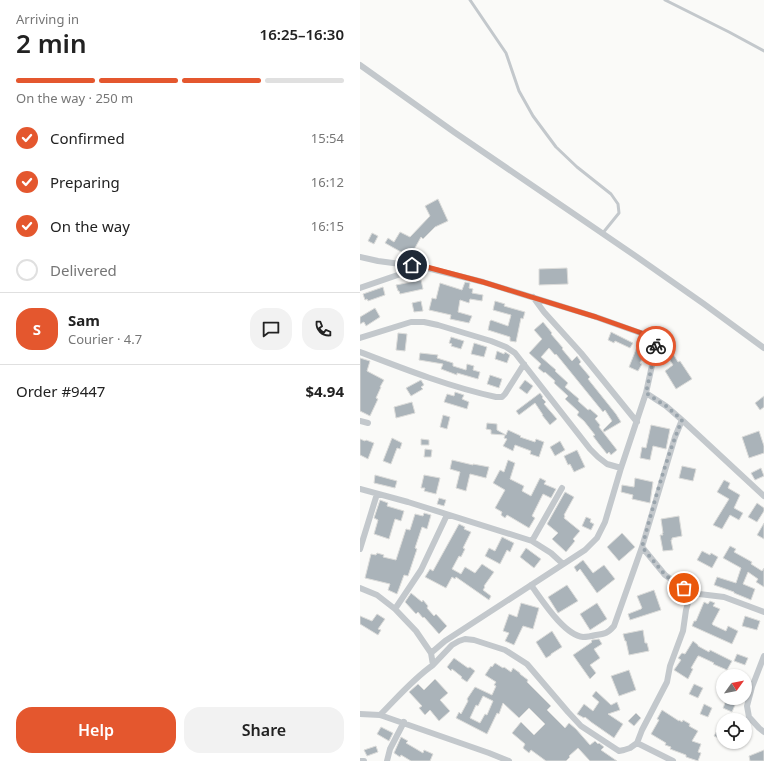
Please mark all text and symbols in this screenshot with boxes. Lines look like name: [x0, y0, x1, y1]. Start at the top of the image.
text: Arriving in: [16, 10, 79, 28]
text: 16:25–16:30: [260, 24, 344, 44]
text: 2 min: [16, 25, 87, 61]
text: On the way · 250 m: [16, 89, 133, 107]
icon: check: [16, 127, 38, 149]
text: Confirmed: [50, 128, 125, 148]
text: 15:54: [311, 129, 344, 147]
icon: check: [16, 171, 38, 193]
text: Preparing: [50, 172, 120, 192]
text: 16:12: [311, 173, 344, 191]
icon: check: [16, 215, 38, 237]
text: On the way: [50, 216, 130, 236]
text: 16:15: [311, 217, 344, 235]
pin: [395, 248, 429, 282]
icon: home: [401, 254, 423, 276]
text: Delivered: [50, 260, 117, 280]
button: chat: [250, 308, 292, 350]
button: phone: [302, 308, 344, 350]
text: Sam: [68, 310, 100, 330]
text: S: [33, 319, 41, 339]
courier: [636, 326, 676, 366]
text: Courier · 4.7: [68, 330, 142, 348]
icon: bike: [645, 335, 667, 357]
text: Order #9447: [16, 381, 105, 401]
text: $4.94: [305, 381, 344, 401]
pin: [667, 571, 701, 605]
icon: bag: [673, 577, 695, 599]
north arrow: [716, 669, 752, 705]
map controls: [716, 669, 752, 749]
button: Help: [16, 707, 176, 753]
button: Share: [184, 707, 344, 753]
button: locate: [716, 713, 752, 749]

